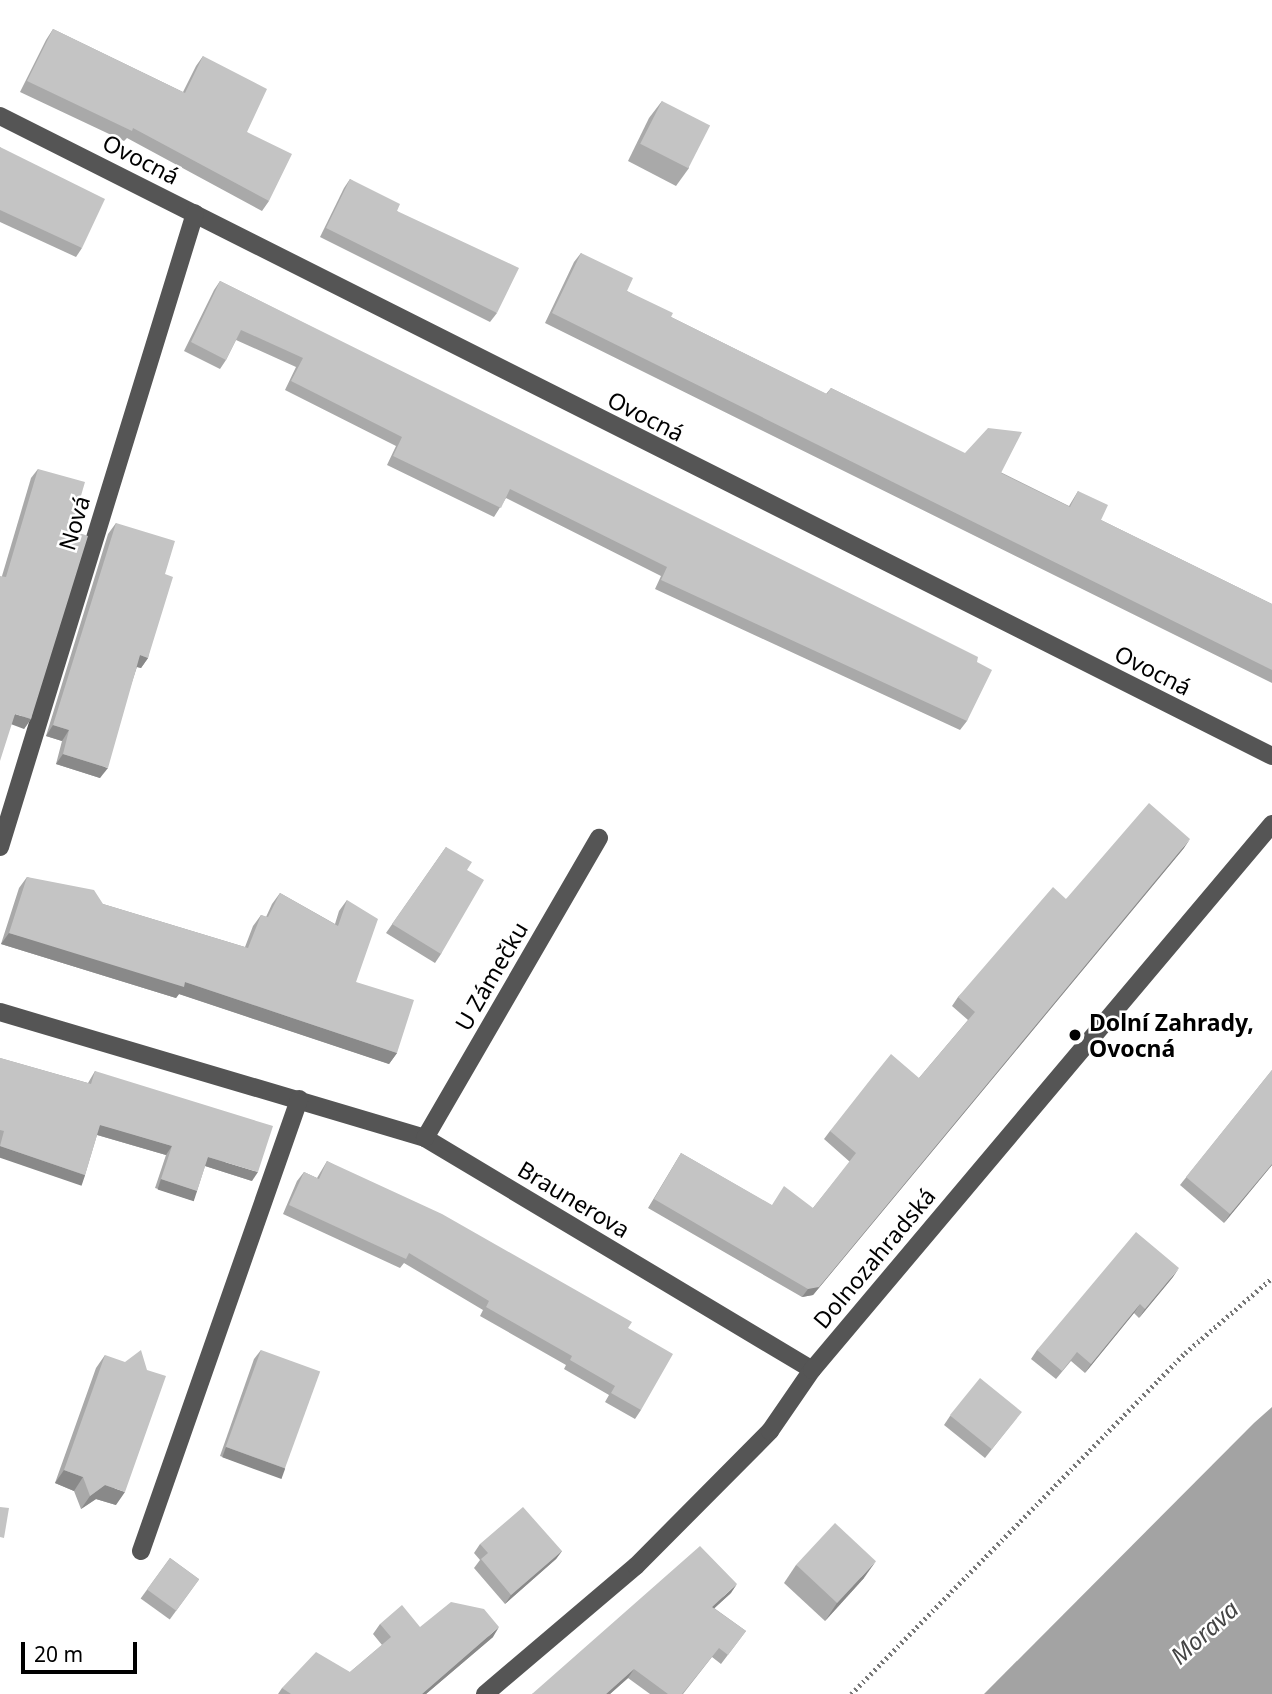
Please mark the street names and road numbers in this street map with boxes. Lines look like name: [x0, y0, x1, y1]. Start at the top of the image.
street label: Ovocná: [98, 128, 184, 190]
street label: Ovocná: [603, 385, 689, 447]
street label: Nová: [53, 492, 95, 554]
street label: Ovocná: [1110, 639, 1196, 701]
street label: U Zámečku: [449, 917, 533, 1035]
street label: Braunerova: [513, 1155, 635, 1243]
street label: Dolnozahradská: [807, 1182, 941, 1334]

